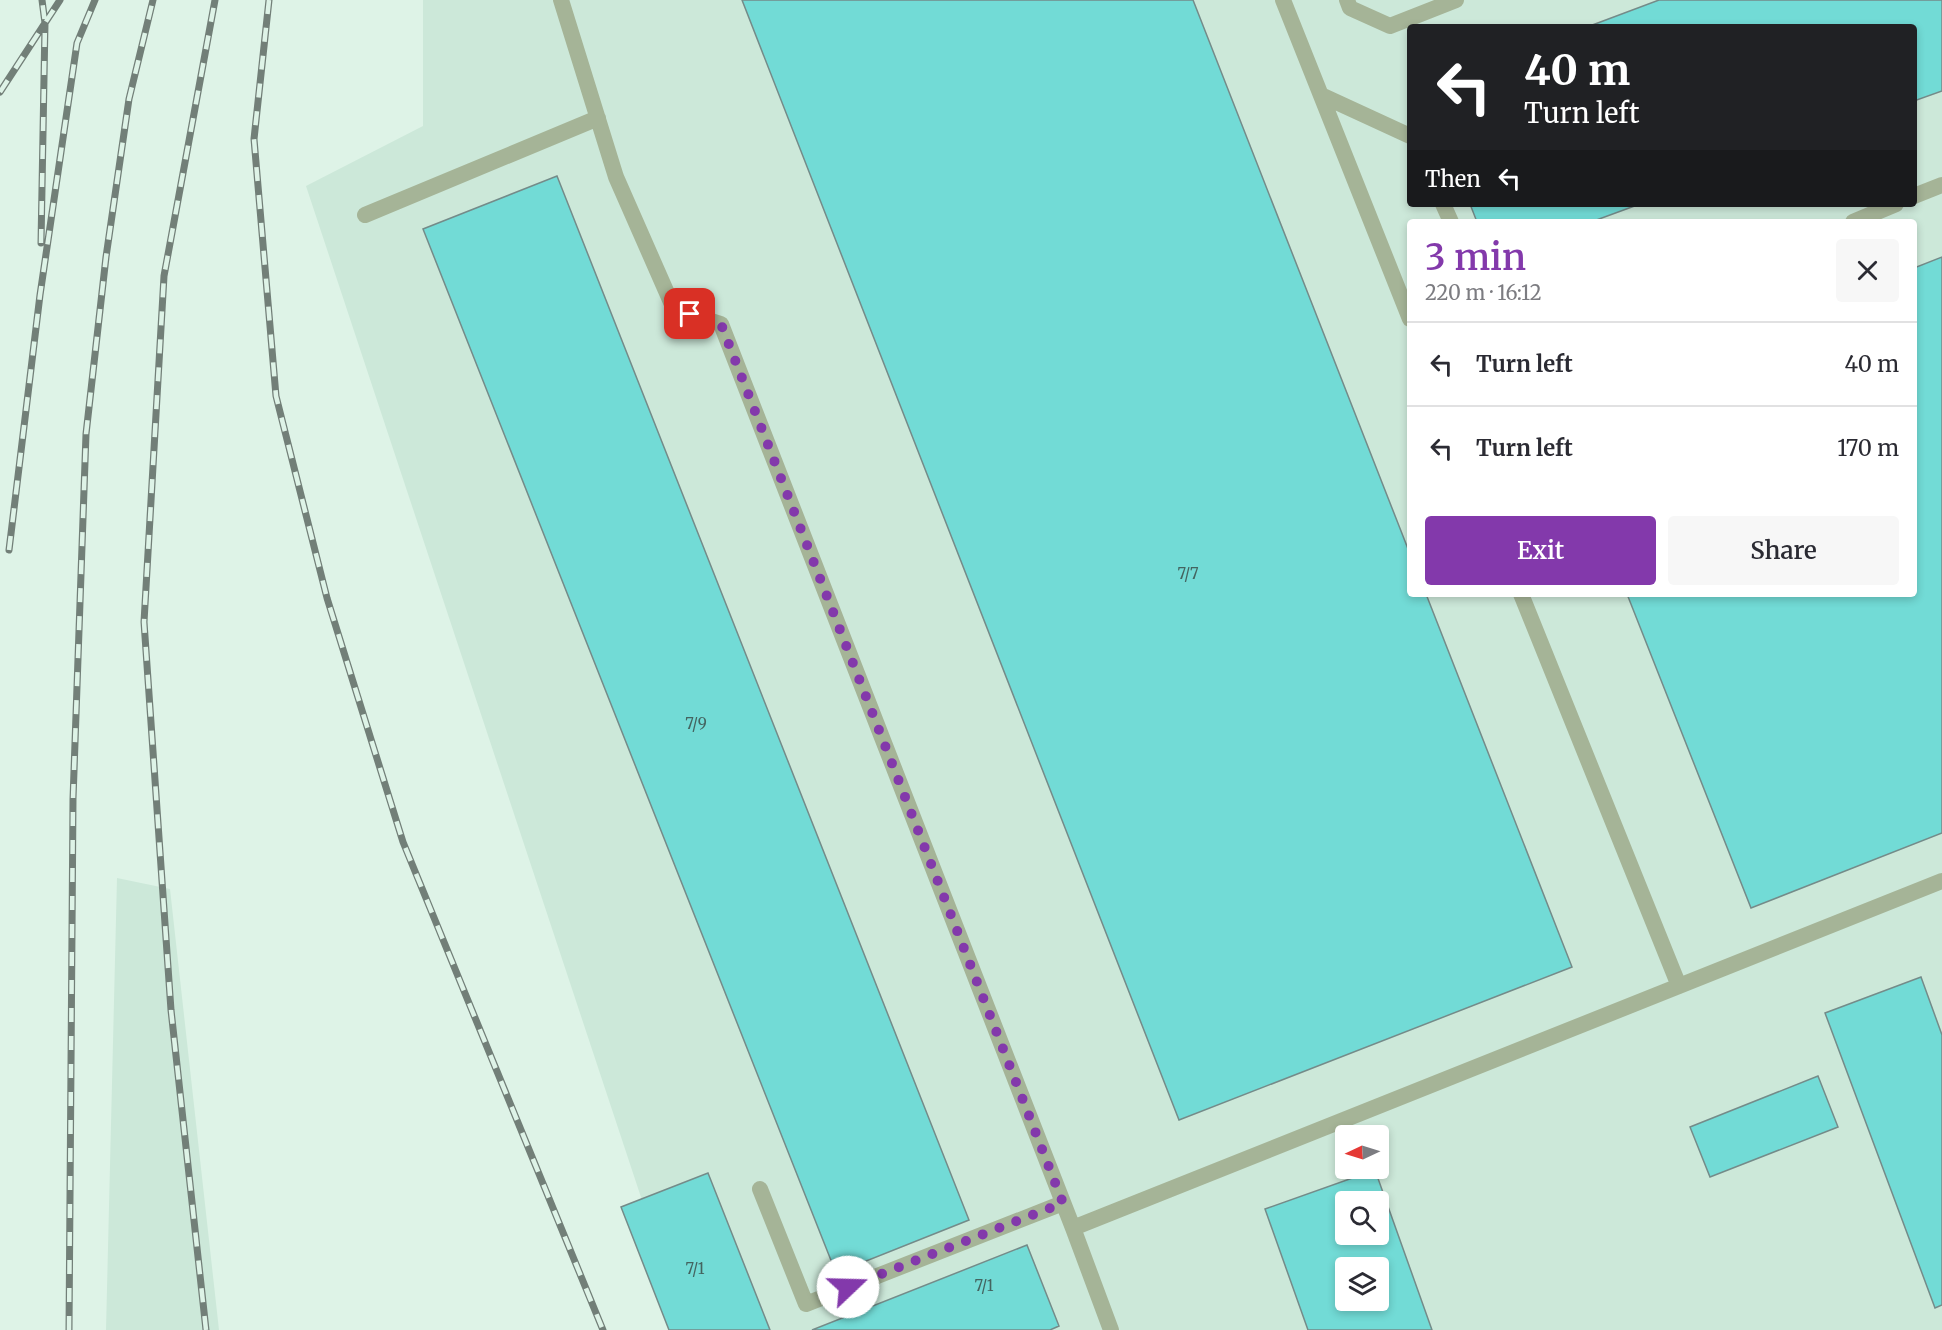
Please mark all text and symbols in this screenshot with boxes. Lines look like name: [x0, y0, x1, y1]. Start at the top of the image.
text: 40 m: [1524, 44, 1630, 96]
icon: left: [1425, 48, 1503, 126]
text: Turn left: [1524, 96, 1639, 130]
icon: left: [1493, 162, 1526, 195]
text: Then: [1425, 165, 1481, 193]
text: 3 min: [1425, 235, 1526, 280]
button: close: [1836, 239, 1899, 302]
text: 220 m · 16:12: [1425, 280, 1542, 305]
pin: [664, 288, 715, 339]
icon: arrive: [673, 297, 706, 330]
icon: left: [1425, 348, 1458, 381]
text: Turn left: [1476, 350, 1573, 378]
text: 40 m: [1844, 350, 1899, 378]
icon: left: [1425, 432, 1458, 465]
text: Turn left: [1476, 434, 1573, 462]
text: 170 m: [1837, 434, 1899, 462]
button: Exit: [1425, 516, 1656, 585]
button: Share: [1668, 516, 1899, 585]
house number: 7/7: [1177, 564, 1199, 583]
house number: 7/9: [685, 714, 707, 733]
north arrow: [1335, 1125, 1389, 1179]
map controls: [1335, 1125, 1389, 1311]
button: search: [1335, 1191, 1389, 1245]
position arrow: [816, 1255, 880, 1319]
button: layers: [1335, 1257, 1389, 1311]
house number: 7/1: [685, 1259, 705, 1278]
house number: 7/1: [974, 1276, 994, 1295]

